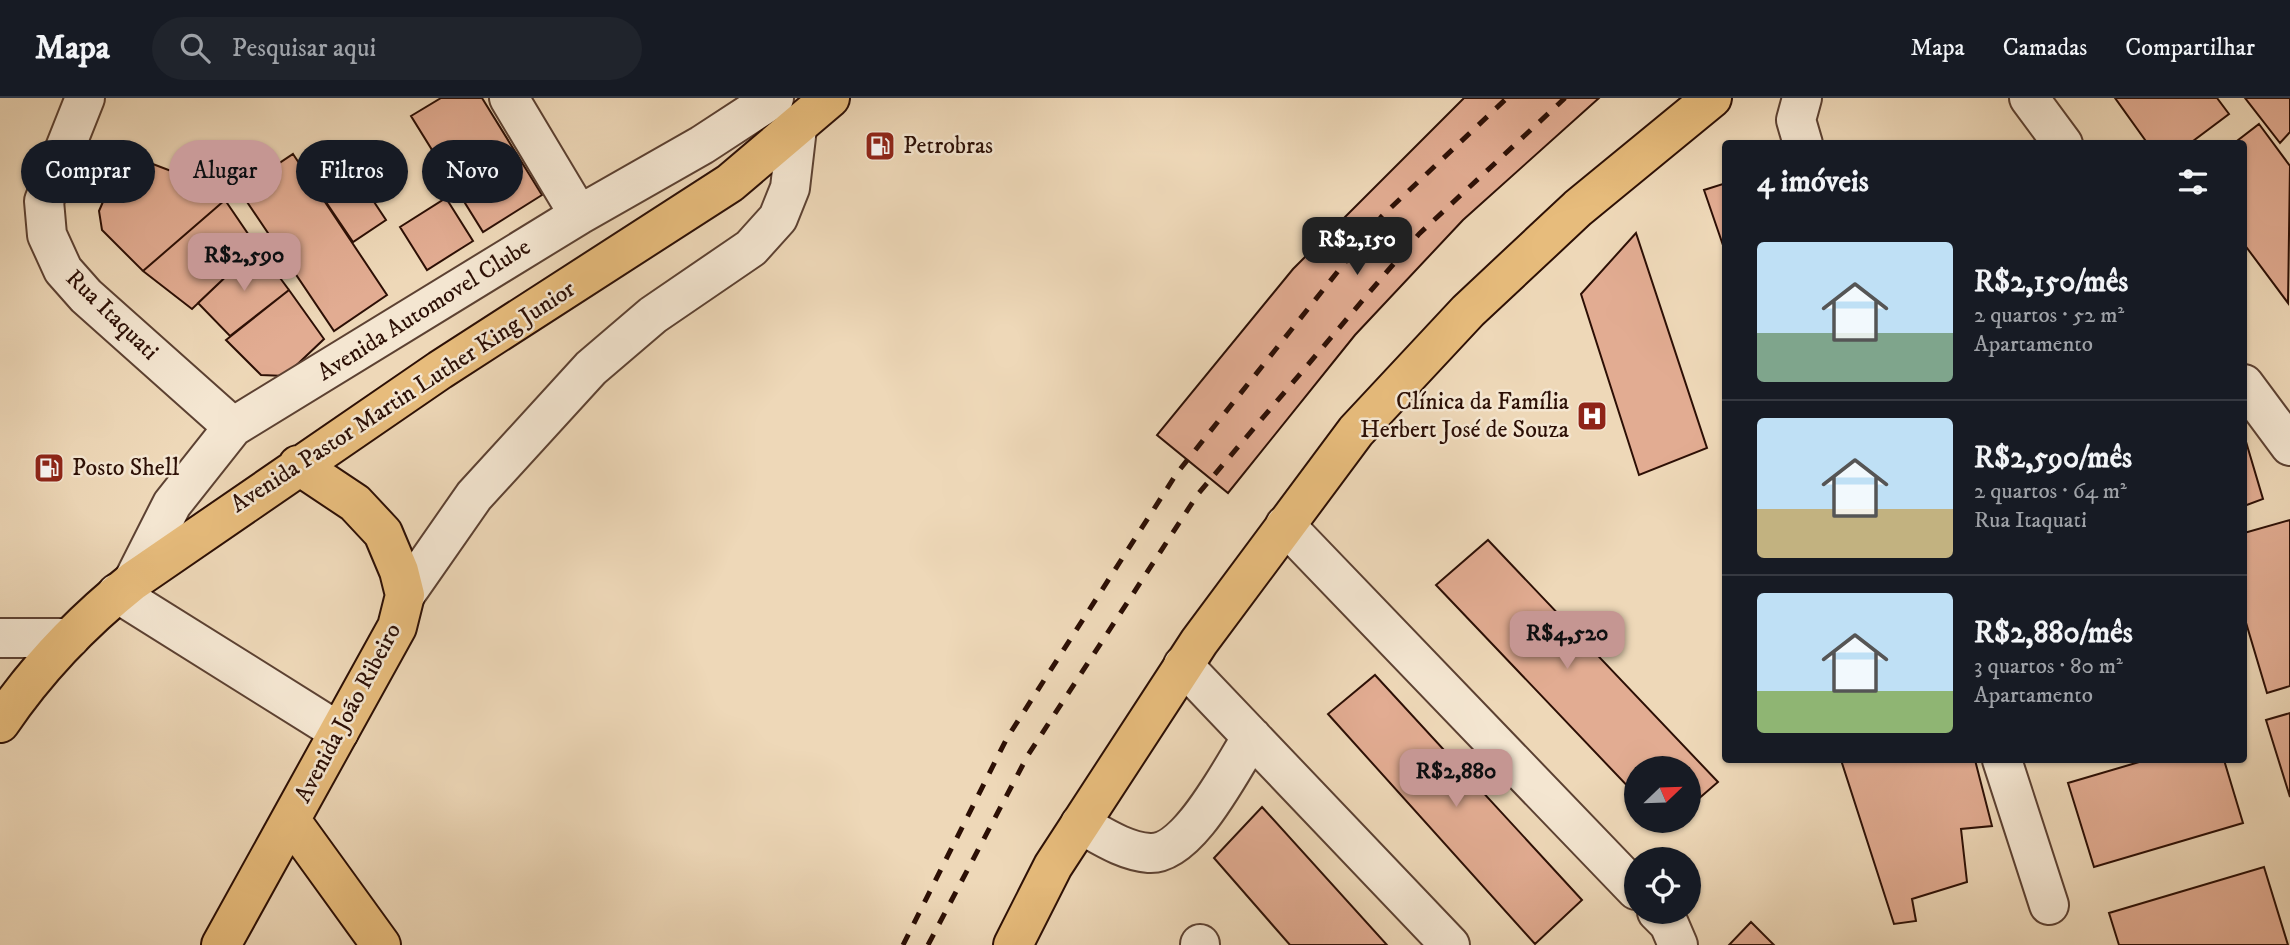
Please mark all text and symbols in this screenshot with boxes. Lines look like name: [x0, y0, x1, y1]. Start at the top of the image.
search box: [152, 17, 642, 80]
text: Mapa: [35, 28, 110, 69]
icon: search: [176, 29, 214, 67]
text: Pesquisar aqui: [232, 32, 376, 65]
text: Mapa: [1910, 33, 1965, 63]
text: Camadas: [2003, 33, 2087, 63]
text: Compartilhar: [2125, 33, 2255, 63]
fuel station icon: Petrobras: [863, 129, 897, 163]
place label: Petrobras: [903, 131, 993, 161]
chip: Comprar: [21, 140, 155, 203]
chip: Alugar: [169, 140, 282, 203]
chip: Filtros: [296, 140, 408, 203]
chip: Novo: [422, 140, 523, 203]
icon: filters: [2174, 163, 2212, 201]
text: 4 imóveis: [1757, 164, 1869, 201]
pin: R$2,150: [1292, 218, 1422, 277]
text: R$2,150: [1318, 225, 1396, 254]
street label: Avenida Automovel Clube: [312, 232, 536, 388]
pin: R$2,590: [179, 234, 309, 293]
text: R$2,590: [204, 241, 284, 270]
street label: Rua Itaquati: [59, 263, 165, 367]
text: R$2,150/mês: [1974, 264, 2128, 301]
icon: home: [1813, 270, 1897, 354]
street label: Avenida Pastor Martin Luther King Junior: [225, 274, 581, 520]
text: 2 quartos · 52 m²: [1974, 301, 2124, 330]
text: Apartamento: [1974, 330, 2093, 359]
place label: Clínica da Família Herbert José de Souza: [1360, 387, 1570, 445]
hospital icon: Clínica da Família Herbert José de Souza: [1575, 399, 1609, 433]
text: R$2,590/mês: [1974, 440, 2132, 477]
icon: home: [1813, 446, 1897, 530]
fuel station icon: Posto Shell: [32, 451, 66, 485]
place label: Posto Shell: [72, 453, 180, 483]
text: 2 quartos · 64 m²: [1974, 477, 2127, 506]
text: Rua Itaquati: [1974, 506, 2087, 535]
pin: R$4,520: [1502, 612, 1632, 671]
text: R$2,880/mês: [1974, 615, 2133, 652]
street label: Avenida João Ribeiro: [288, 618, 408, 808]
text: R$4,520: [1526, 619, 1608, 648]
icon: home: [1813, 621, 1897, 705]
text: 3 quartos · 80 m²: [1974, 652, 2123, 681]
text: Apartamento: [1974, 681, 2093, 710]
pin: R$2,880: [1391, 750, 1521, 809]
north arrow: [1624, 756, 1701, 833]
map controls: [1624, 756, 1701, 924]
text: R$2,880: [1416, 757, 1496, 786]
button: locate: [1624, 847, 1701, 924]

